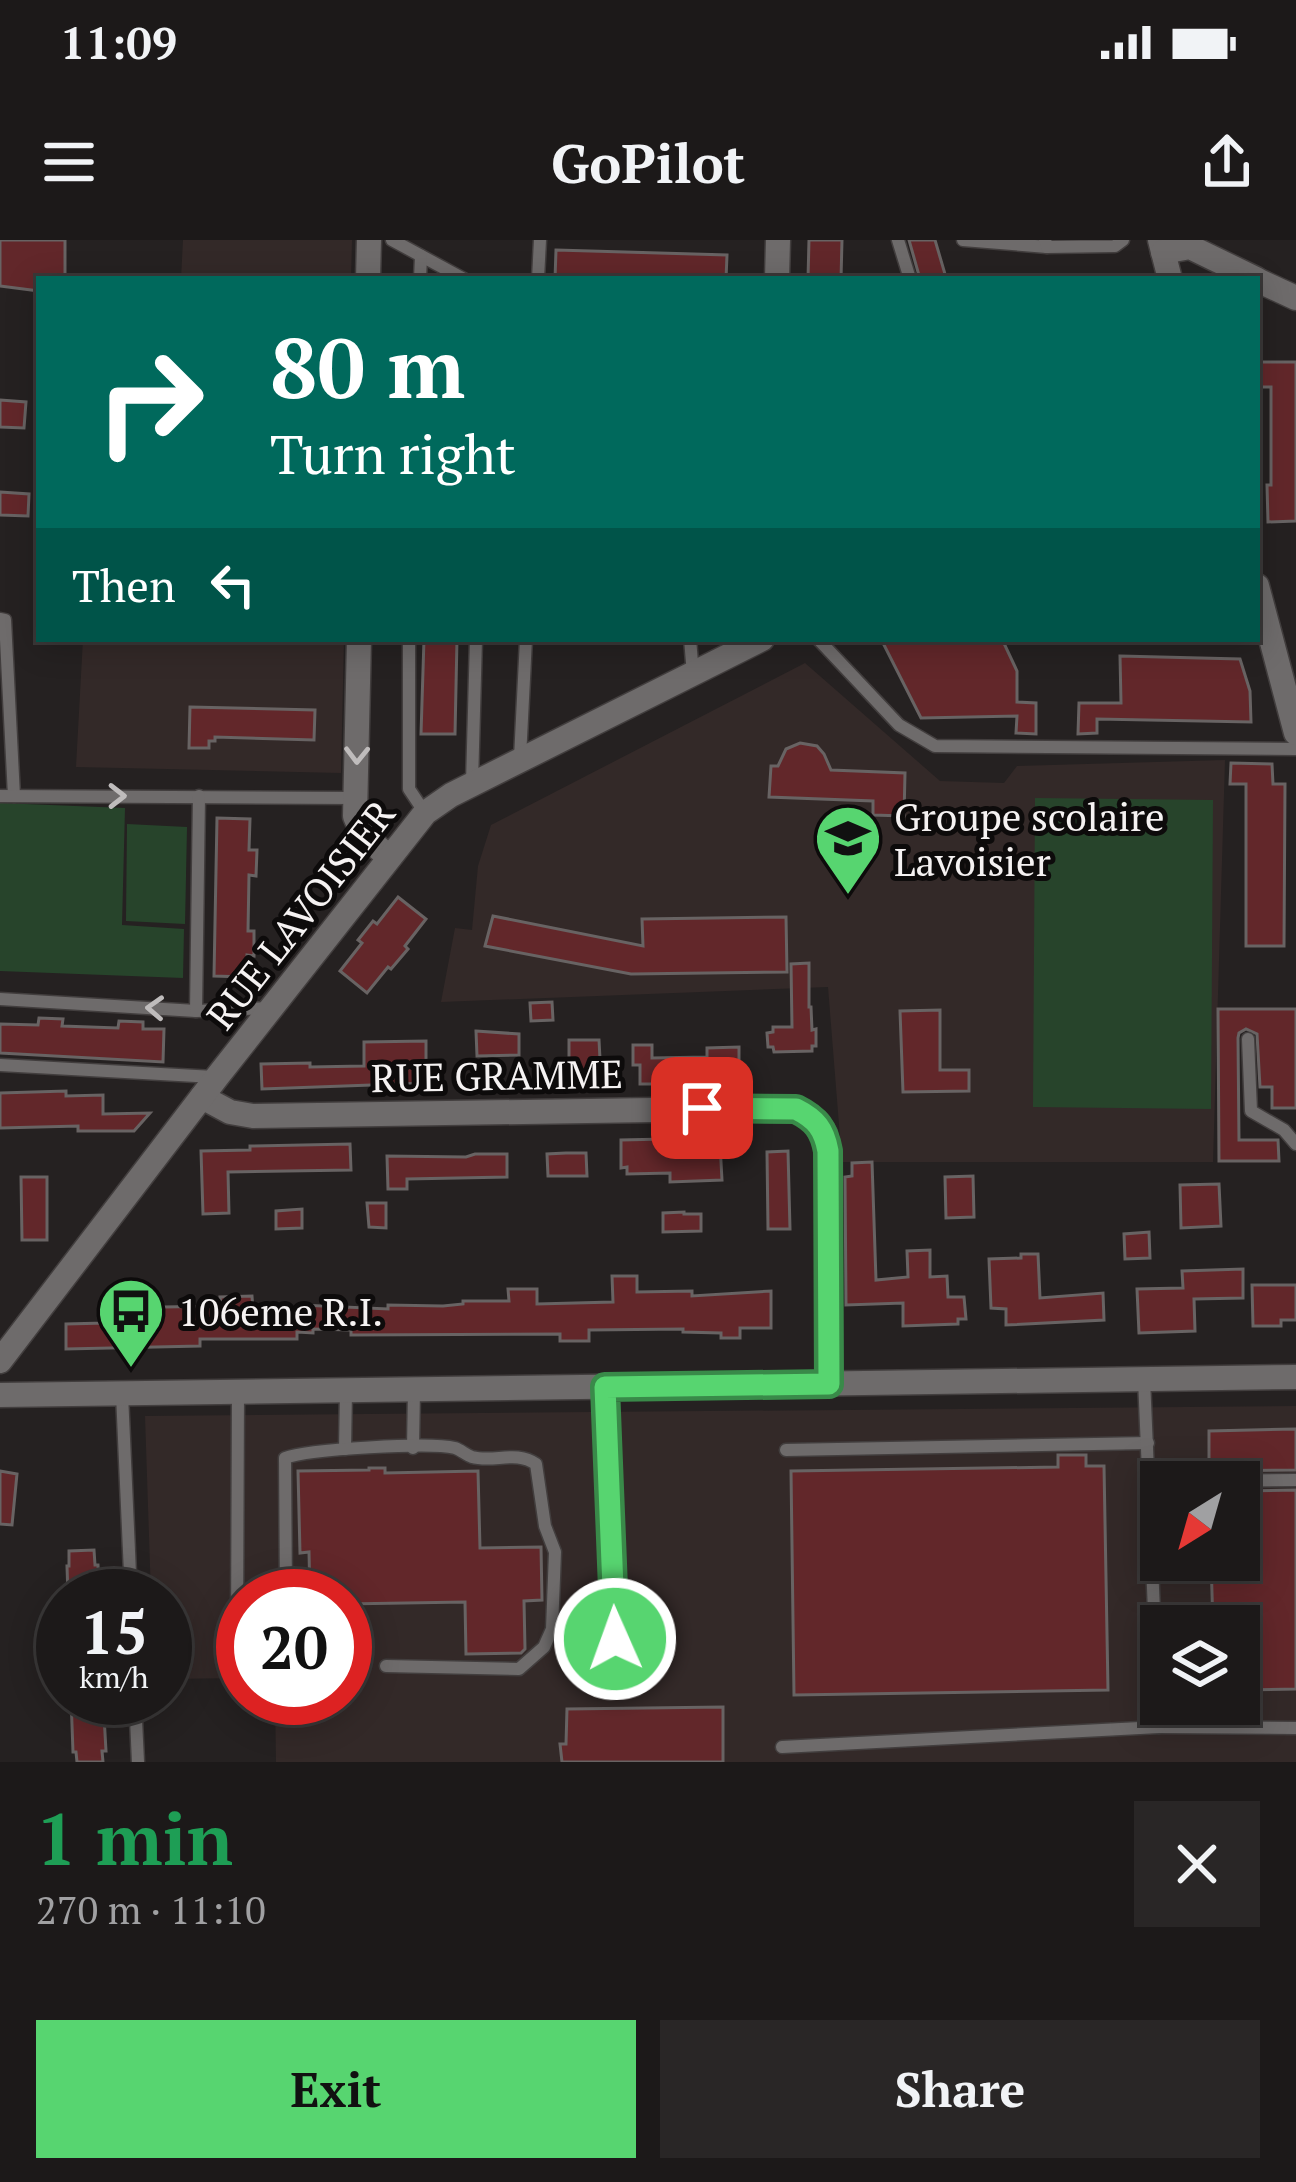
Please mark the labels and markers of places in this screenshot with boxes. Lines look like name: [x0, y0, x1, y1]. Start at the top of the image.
place label: Groupe scolaire Lavoisier: [894, 790, 1165, 887]
school or university icon: Groupe scolaire Lavoisier: [813, 803, 883, 897]
pin: [651, 1057, 753, 1159]
bus stop icon: 106eme R.I.: [96, 1276, 166, 1370]
place label: 106eme R.I.: [178, 1285, 383, 1337]

